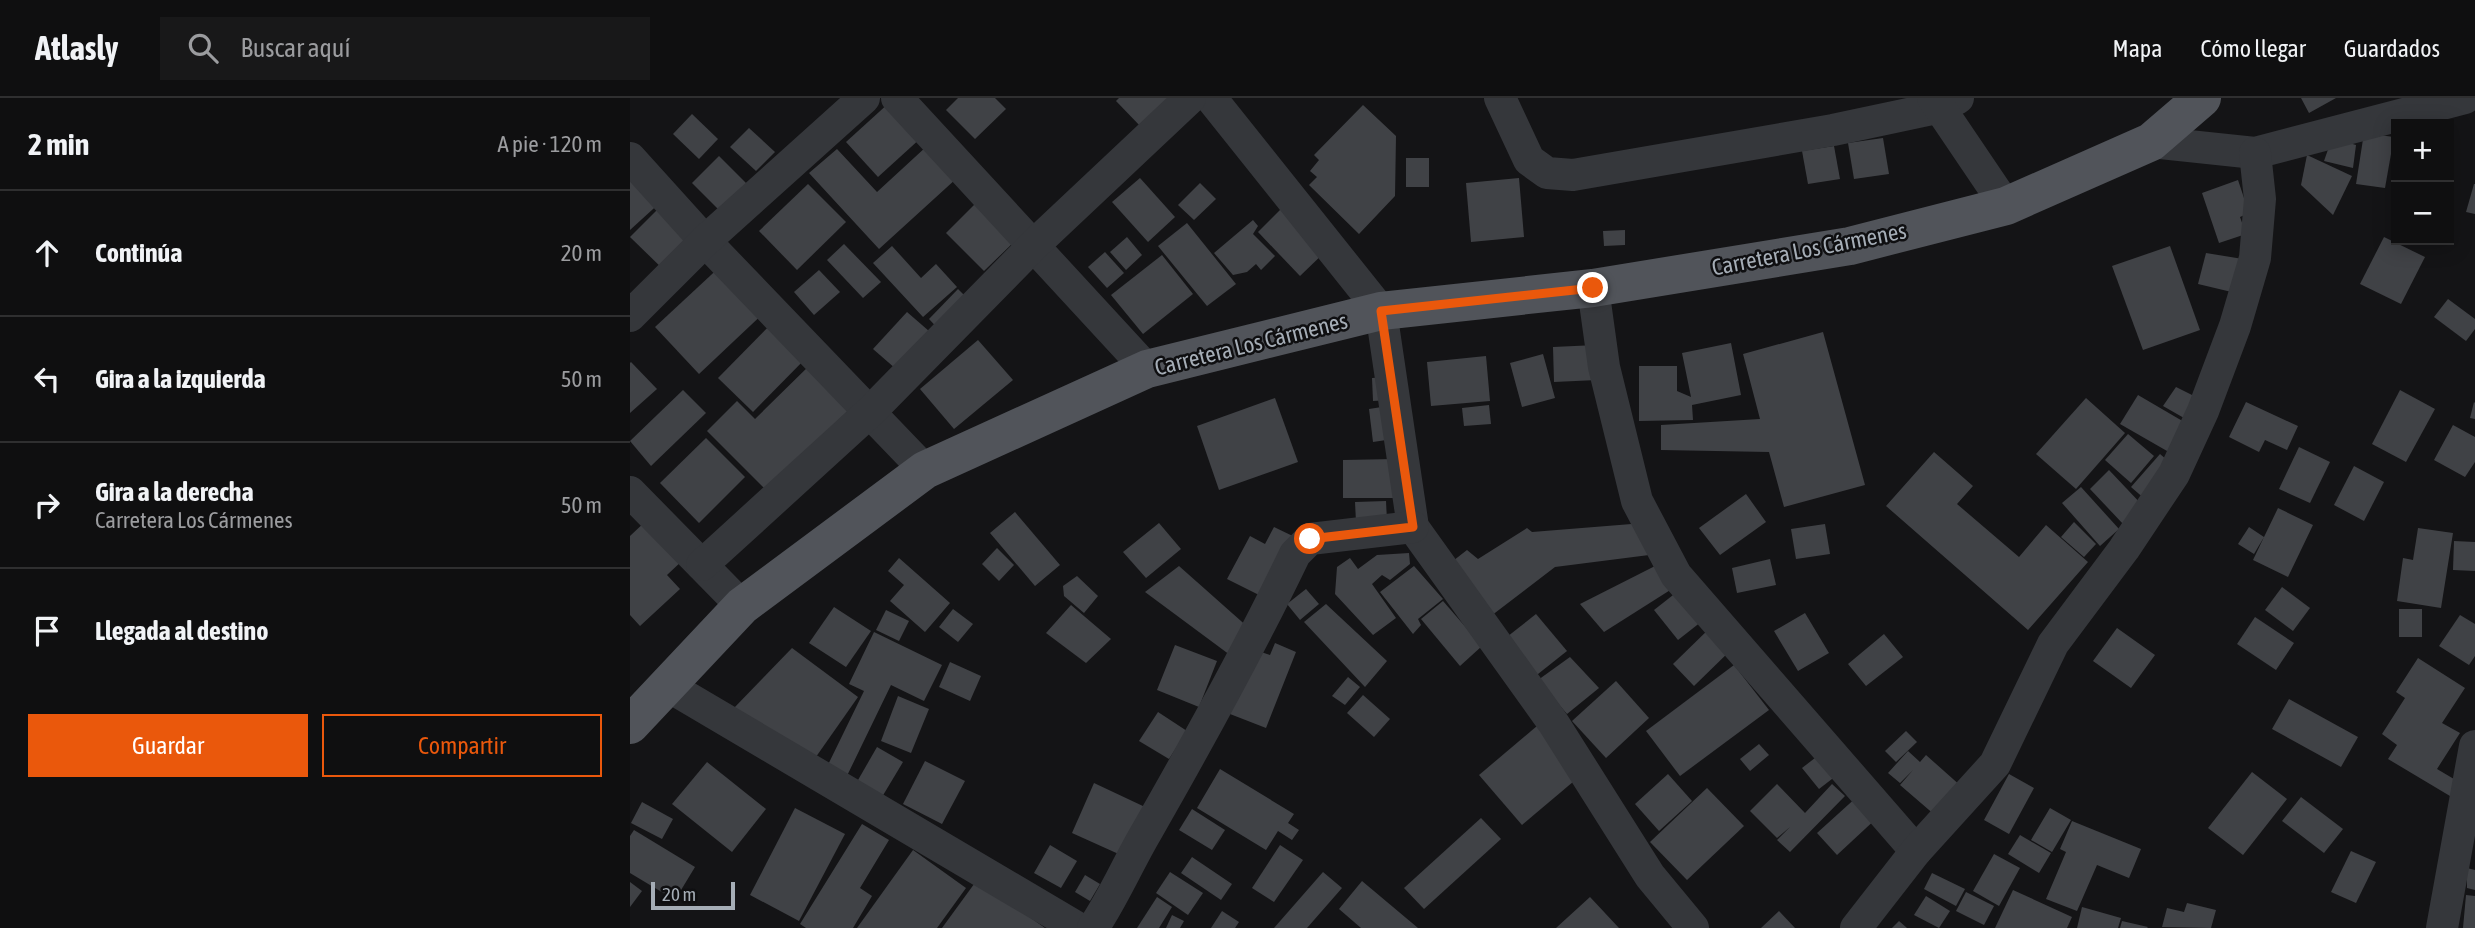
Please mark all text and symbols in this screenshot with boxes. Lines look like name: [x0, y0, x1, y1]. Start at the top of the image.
search box: [160, 17, 650, 80]
text: Atlasly: [35, 29, 118, 67]
icon: search: [184, 29, 222, 67]
text: Buscar aquí: [240, 33, 350, 63]
text: Mapa: [2113, 35, 2162, 62]
text: Cómo llegar: [2200, 35, 2306, 62]
text: Guardados: [2344, 35, 2440, 62]
map controls: [2391, 119, 2454, 245]
button: +: [2391, 119, 2454, 182]
text: 2 min: [28, 127, 89, 161]
text: A pie · 120 m: [498, 131, 602, 157]
button: −: [2391, 182, 2454, 245]
street label: Carretera Los Cármenes: [1710, 217, 1908, 281]
icon: ahead: [28, 234, 66, 272]
text: Continúa: [95, 238, 182, 268]
text: 20 m: [561, 240, 602, 266]
route end: [1577, 272, 1608, 303]
street label: Carretera Los Cármenes: [1152, 307, 1350, 381]
icon: left: [28, 360, 66, 398]
text: Gira a la izquierda: [95, 364, 266, 394]
text: 50 m: [561, 366, 602, 392]
text: Gira a la derecha: [95, 477, 254, 507]
icon: right: [28, 486, 66, 524]
text: 50 m: [561, 492, 602, 518]
text: Carretera Los Cármenes: [95, 507, 293, 533]
route start: [1294, 523, 1325, 554]
icon: arrive: [28, 612, 66, 650]
text: Llegada al destino: [95, 616, 268, 646]
button: Guardar: [28, 714, 308, 777]
button: Compartir: [322, 714, 602, 777]
scale bar: [651, 879, 735, 911]
text: 20 m: [662, 883, 696, 905]

